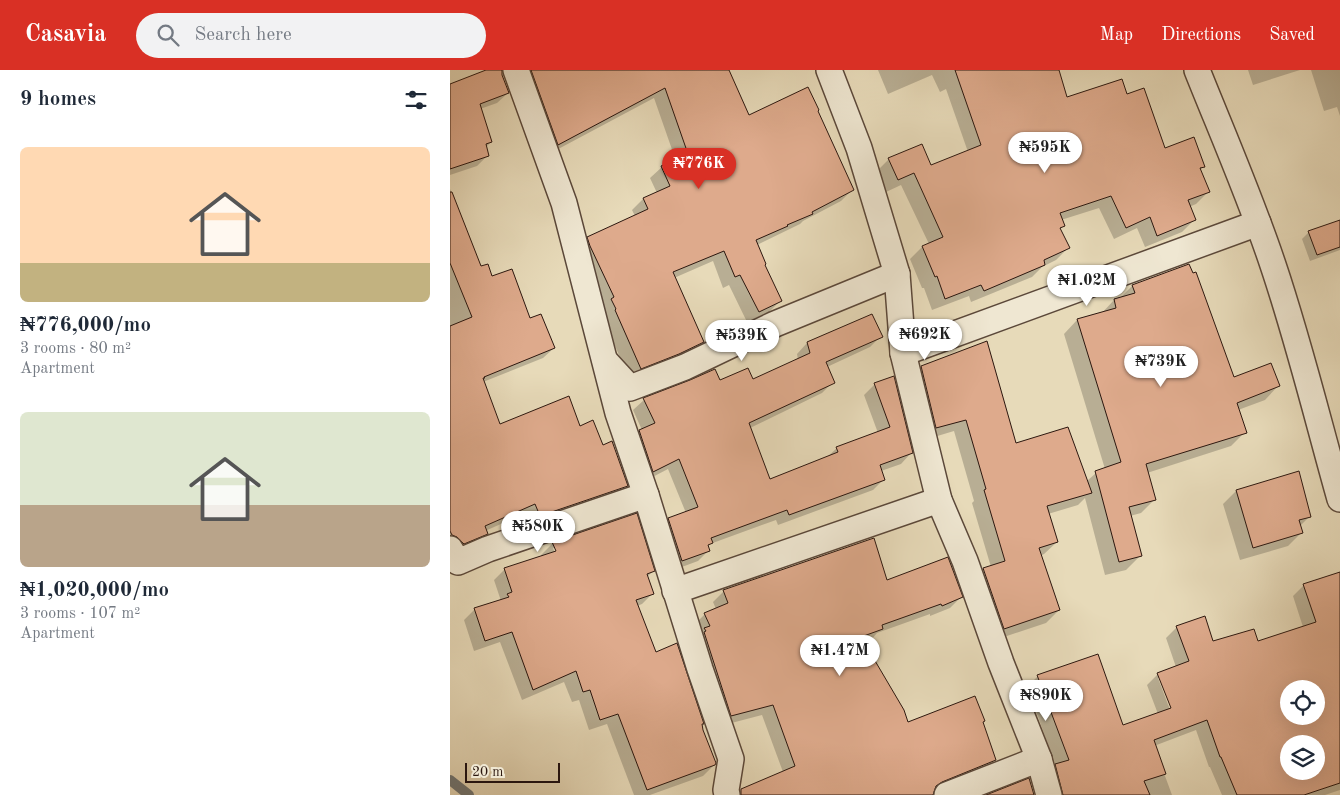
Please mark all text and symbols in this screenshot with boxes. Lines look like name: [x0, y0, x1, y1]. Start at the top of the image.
search box: [136, 13, 486, 58]
icon: search: [154, 21, 182, 49]
text: Casavia: [25, 23, 106, 47]
text: Search here: [194, 26, 292, 45]
text: Map: [1100, 26, 1133, 44]
text: Directions: [1161, 26, 1241, 44]
text: Saved: [1269, 26, 1315, 44]
icon: filters: [402, 86, 430, 114]
text: 9 homes: [20, 89, 96, 110]
pin: ₦595K: [1010, 132, 1080, 174]
text: ₦595K: [1019, 140, 1071, 156]
pin: ₦776K: [664, 148, 734, 190]
text: ₦776K: [673, 156, 725, 172]
icon: home: [180, 179, 270, 269]
pin: ₦1.02M: [1046, 264, 1128, 307]
text: ₦1.02M: [1058, 273, 1116, 289]
text: ₦776,000/mo: [20, 315, 151, 336]
pin: ₦692K: [890, 318, 960, 361]
pin: ₦539K: [707, 320, 777, 362]
text: ₦692K: [899, 327, 951, 343]
text: ₦539K: [716, 328, 768, 344]
text: 3 rooms · 80 m²: [20, 341, 131, 357]
pin: ₦739K: [1126, 346, 1196, 388]
text: ₦739K: [1135, 354, 1187, 370]
text: Apartment: [20, 361, 95, 377]
icon: home: [180, 444, 270, 534]
pin: ₦580K: [503, 510, 573, 553]
text: ₦580K: [512, 519, 564, 535]
text: ₦1,020,000/mo: [20, 580, 169, 601]
text: 3 rooms · 107 m²: [20, 606, 140, 622]
text: Apartment: [20, 626, 95, 642]
pin: ₦1.47M: [799, 634, 881, 677]
text: ₦1.47M: [811, 643, 869, 659]
pin: ₦890K: [1011, 680, 1081, 722]
map controls: [1280, 680, 1325, 780]
button: locate: [1280, 680, 1325, 725]
text: ₦890K: [1020, 688, 1072, 704]
button: layers: [1280, 735, 1325, 780]
scale bar: [465, 760, 560, 783]
text: 20 m: [472, 765, 503, 779]

